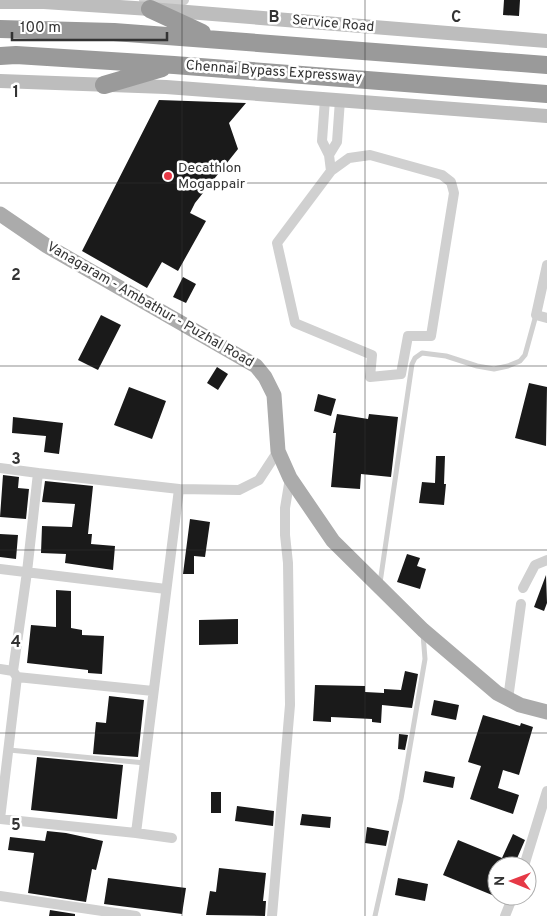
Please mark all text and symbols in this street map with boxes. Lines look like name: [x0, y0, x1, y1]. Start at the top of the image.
text: B: [268, 8, 280, 28]
text: C: [451, 8, 461, 28]
scale bar: [12, 10, 168, 42]
street label: Service Road: [291, 12, 375, 36]
text: 100 m: [20, 19, 61, 38]
street label: Chennai Bypass Expressway: [185, 57, 363, 87]
text: 1: [13, 83, 19, 103]
place label: Decathlon Mogappair: [178, 160, 246, 193]
marker: Decathlon Mogappair: [162, 170, 174, 182]
street label: Vanagaram - Ambathur - Puzhal Road: [43, 239, 257, 371]
text: 2: [11, 266, 21, 286]
text: 3: [11, 450, 21, 470]
text: 4: [11, 633, 21, 653]
text: 5: [11, 816, 21, 836]
north arrow: [487, 856, 537, 906]
text: N: [492, 876, 509, 886]

